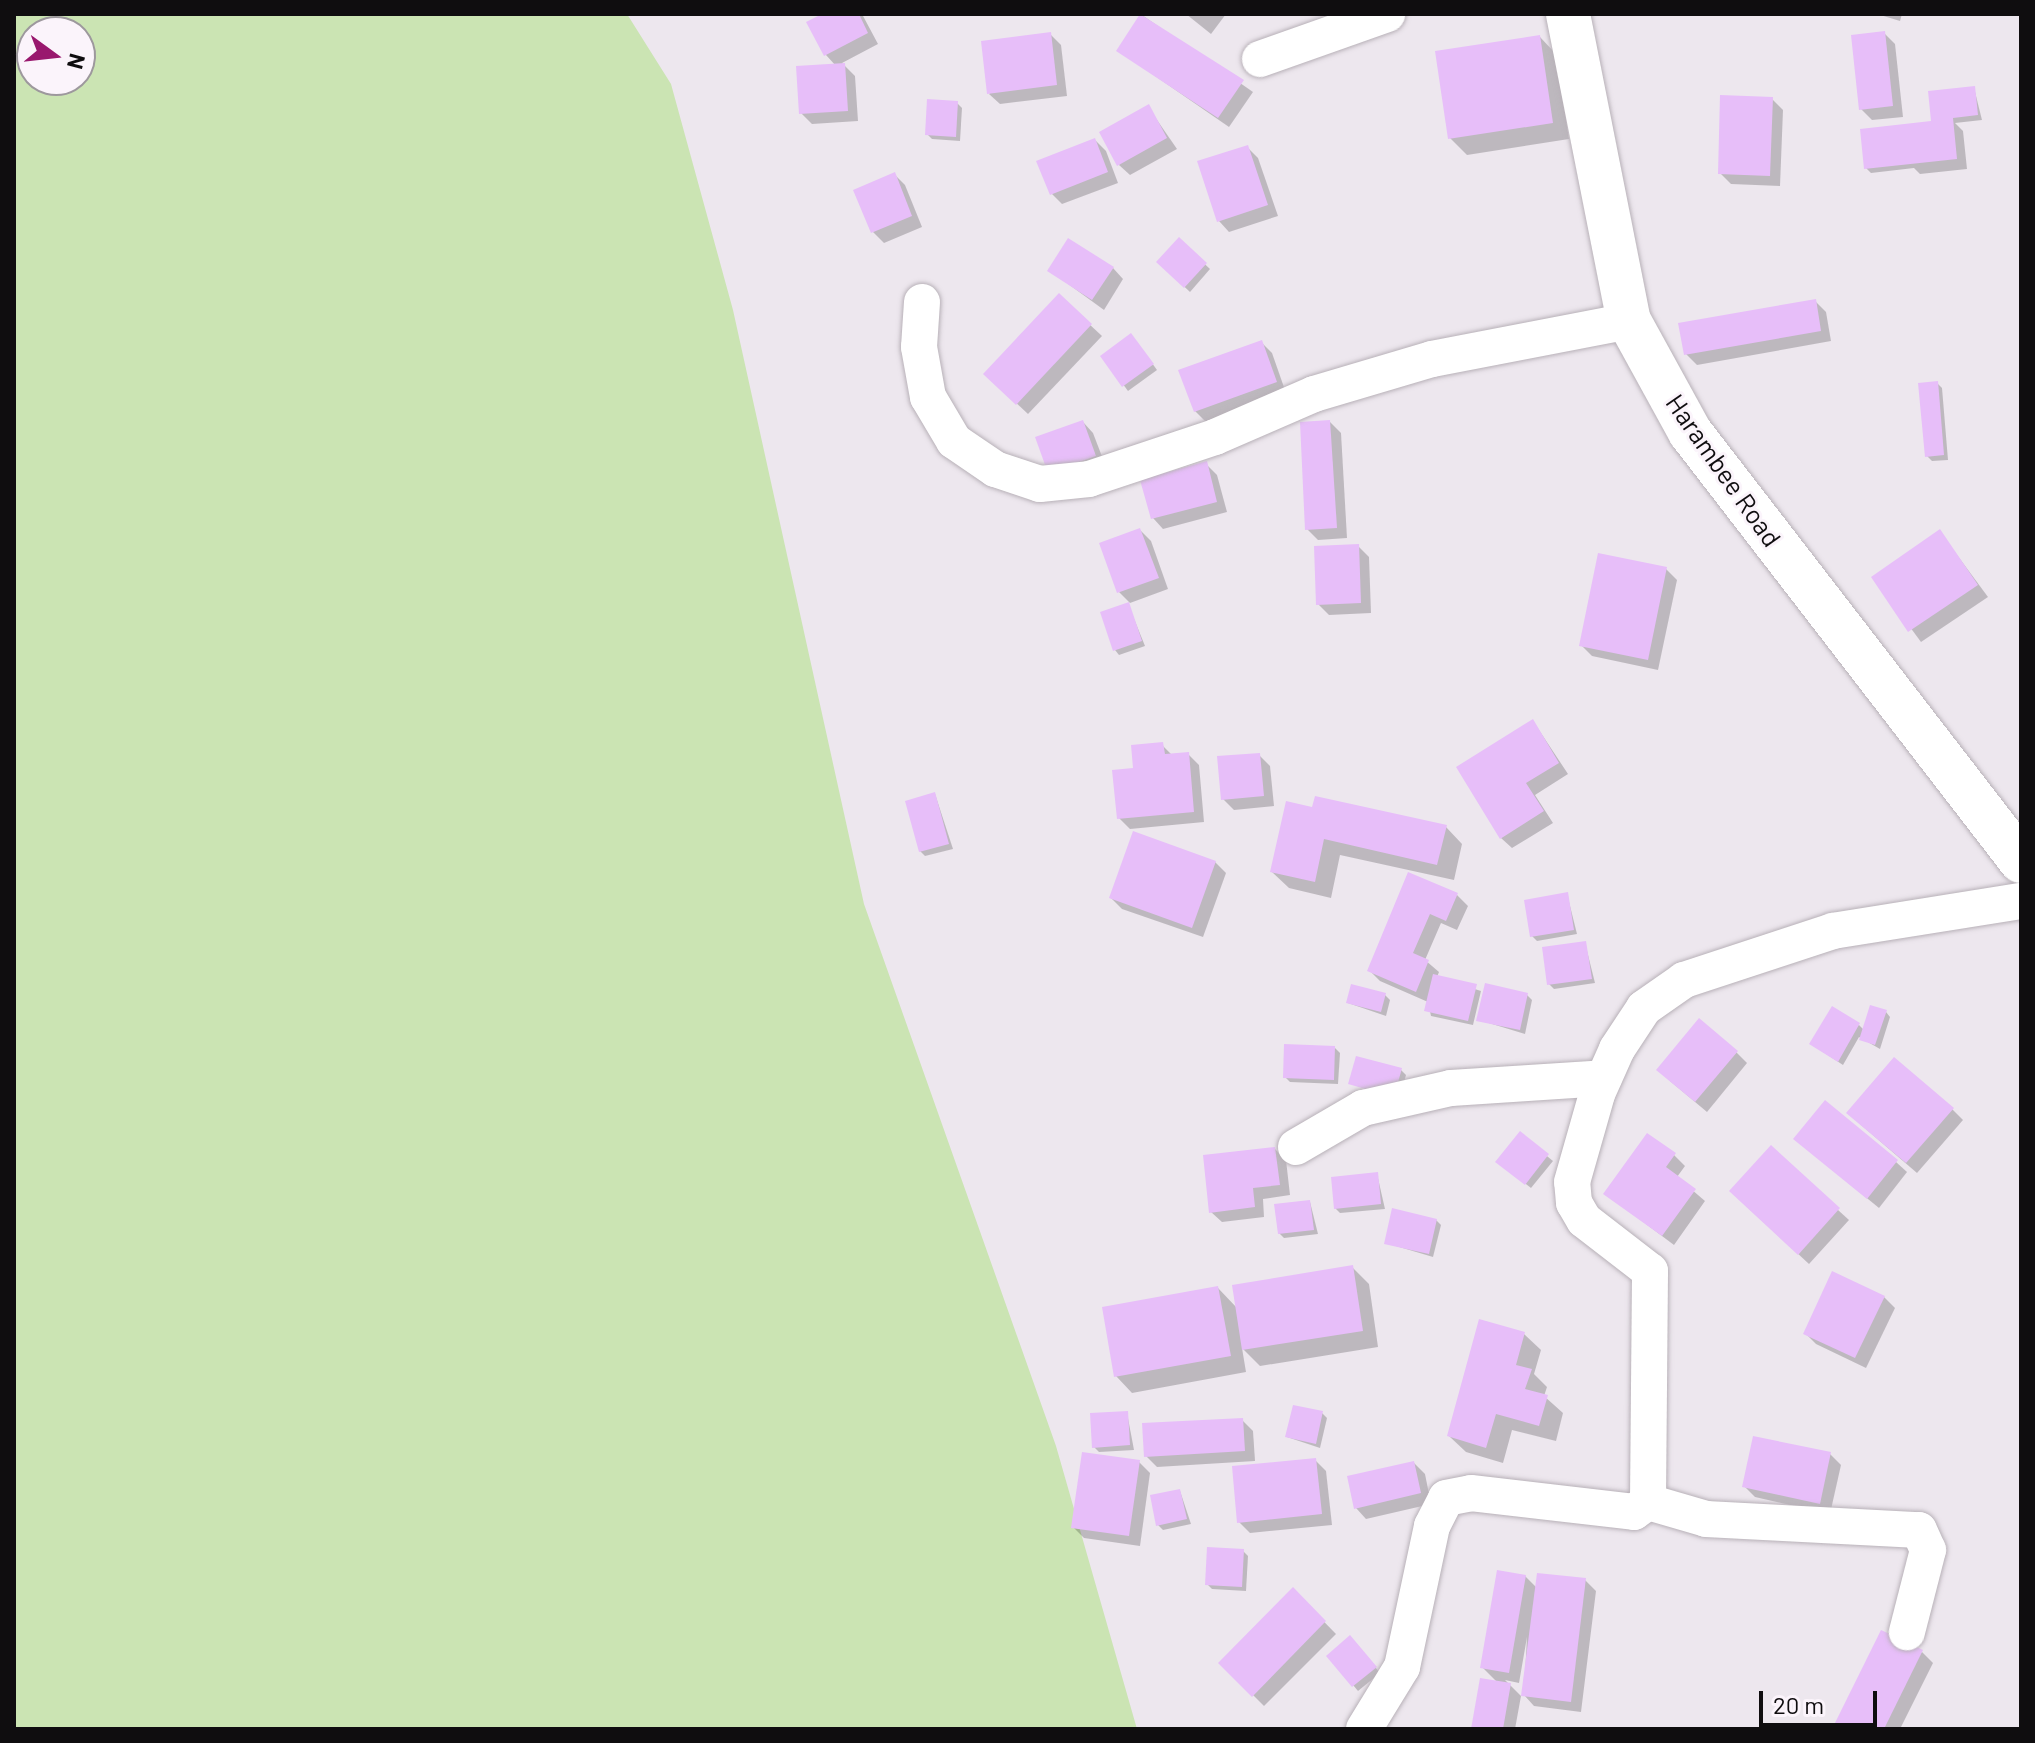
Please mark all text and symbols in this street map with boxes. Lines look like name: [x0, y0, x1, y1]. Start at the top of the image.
north arrow: [16, 16, 96, 96]
text: N: [63, 51, 92, 72]
street label: Harambee Road: [1660, 388, 1788, 552]
scale bar: [1763, 1675, 1881, 1725]
text: 20 m: [1773, 1690, 1824, 1719]

